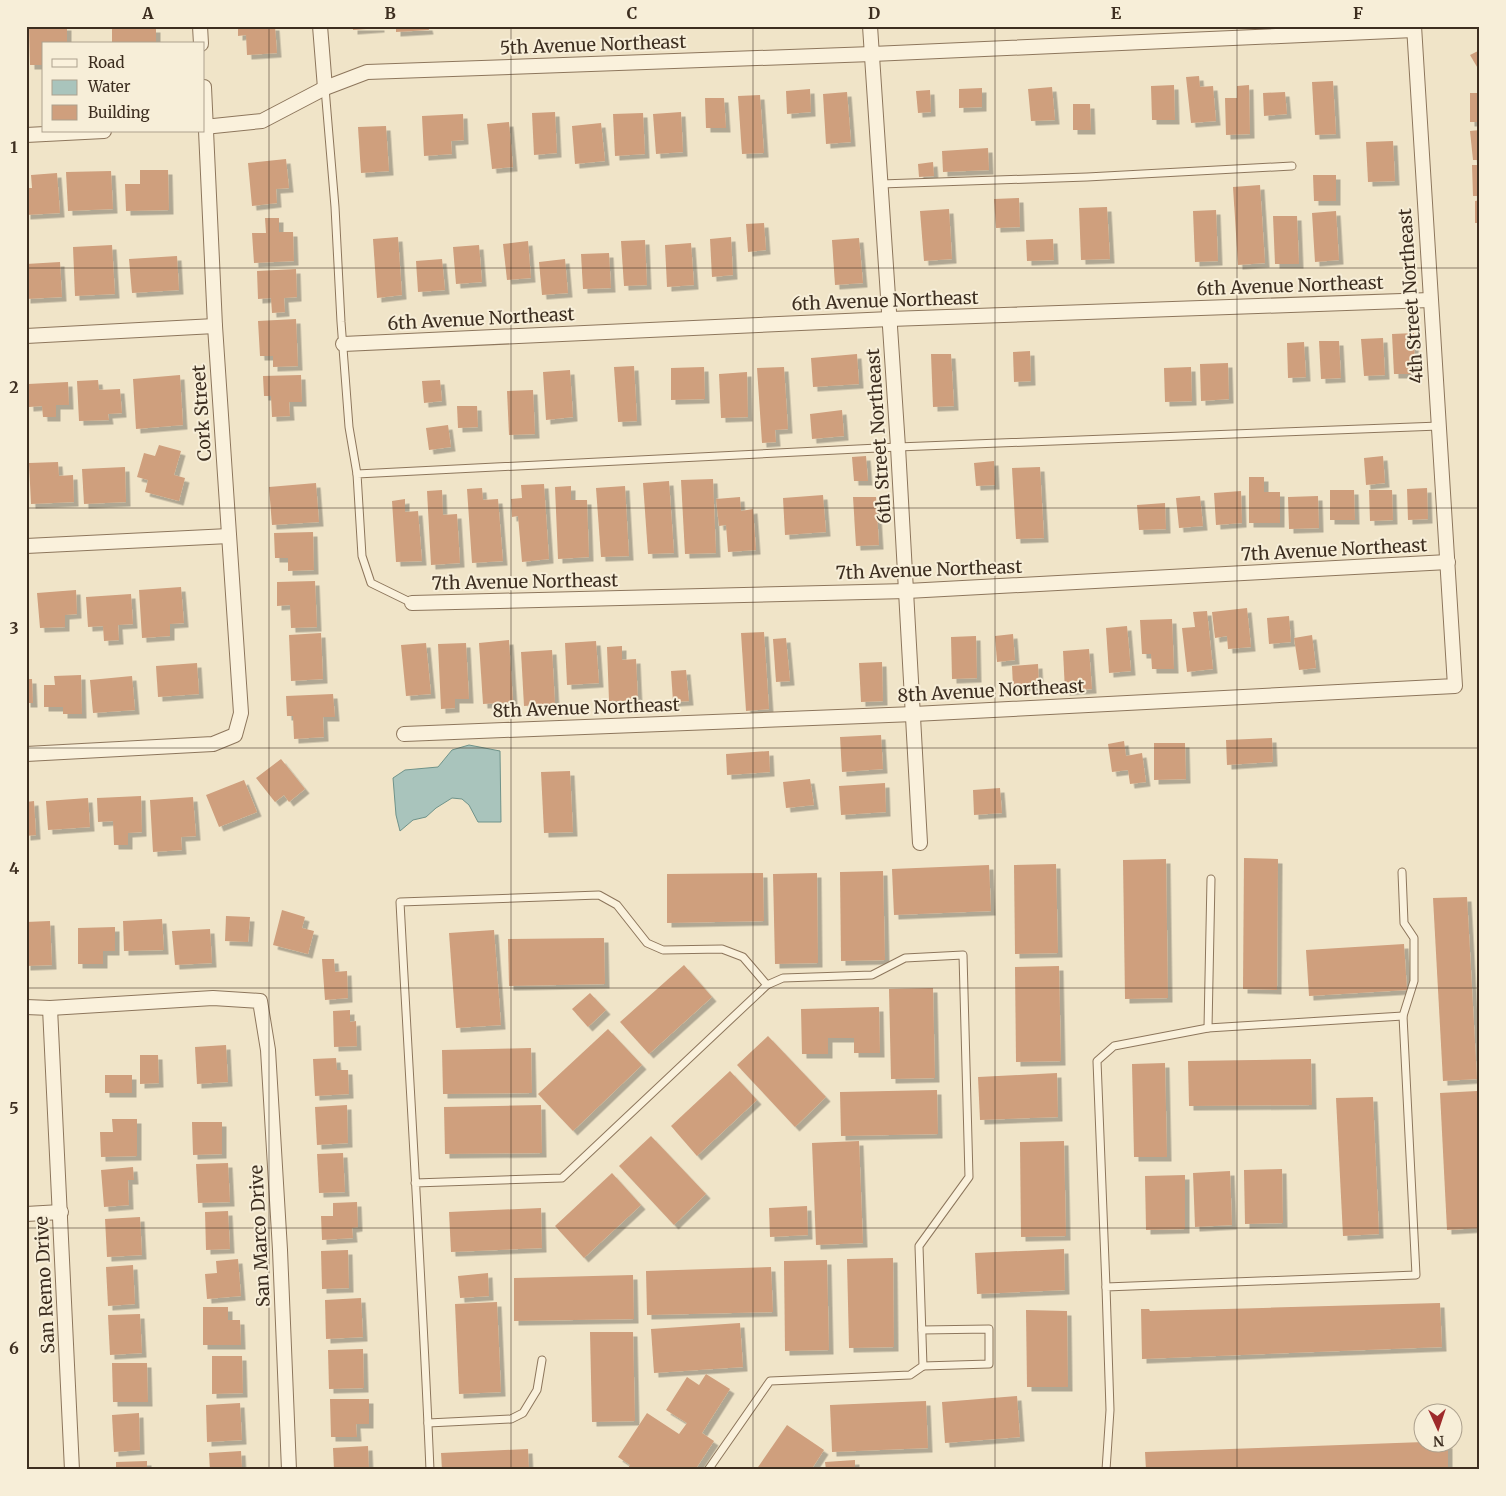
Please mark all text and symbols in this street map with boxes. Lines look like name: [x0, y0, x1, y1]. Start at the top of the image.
text: A: [141, 3, 154, 23]
text: B: [384, 3, 396, 23]
text: C: [627, 3, 637, 23]
text: D: [868, 3, 880, 23]
text: E: [1111, 3, 1122, 23]
text: F: [1353, 3, 1363, 23]
street label: 5th Avenue Northeast: [499, 30, 687, 59]
legend: [42, 42, 205, 132]
text: Road: [88, 53, 124, 72]
text: Water: [87, 77, 131, 96]
text: Building: [88, 103, 150, 122]
text: 1: [10, 137, 18, 157]
street label: 4th Street Northeast: [1393, 208, 1428, 384]
street label: 6th Avenue Northeast: [1196, 271, 1384, 300]
street label: 6th Avenue Northeast: [791, 286, 979, 315]
street label: 6th Avenue Northeast: [387, 302, 575, 335]
street label: 6th Street Northeast: [861, 348, 896, 524]
street label: Cork Street: [187, 364, 216, 462]
text: 2: [9, 377, 19, 397]
street label: 7th Avenue Northeast: [1240, 533, 1428, 566]
street label: 7th Avenue Northeast: [835, 555, 1023, 584]
street label: 7th Avenue Northeast: [432, 568, 618, 595]
text: 3: [9, 618, 19, 638]
street label: 8th Avenue Northeast: [897, 674, 1085, 707]
street label: 8th Avenue Northeast: [492, 693, 680, 722]
text: 4: [9, 858, 19, 878]
text: 5: [9, 1098, 19, 1118]
street label: San Marco Drive: [244, 1164, 275, 1308]
street label: San Remo Drive: [29, 1216, 60, 1355]
text: 6: [9, 1338, 19, 1358]
north arrow: [1414, 1404, 1464, 1454]
text: N: [1433, 1432, 1445, 1450]

